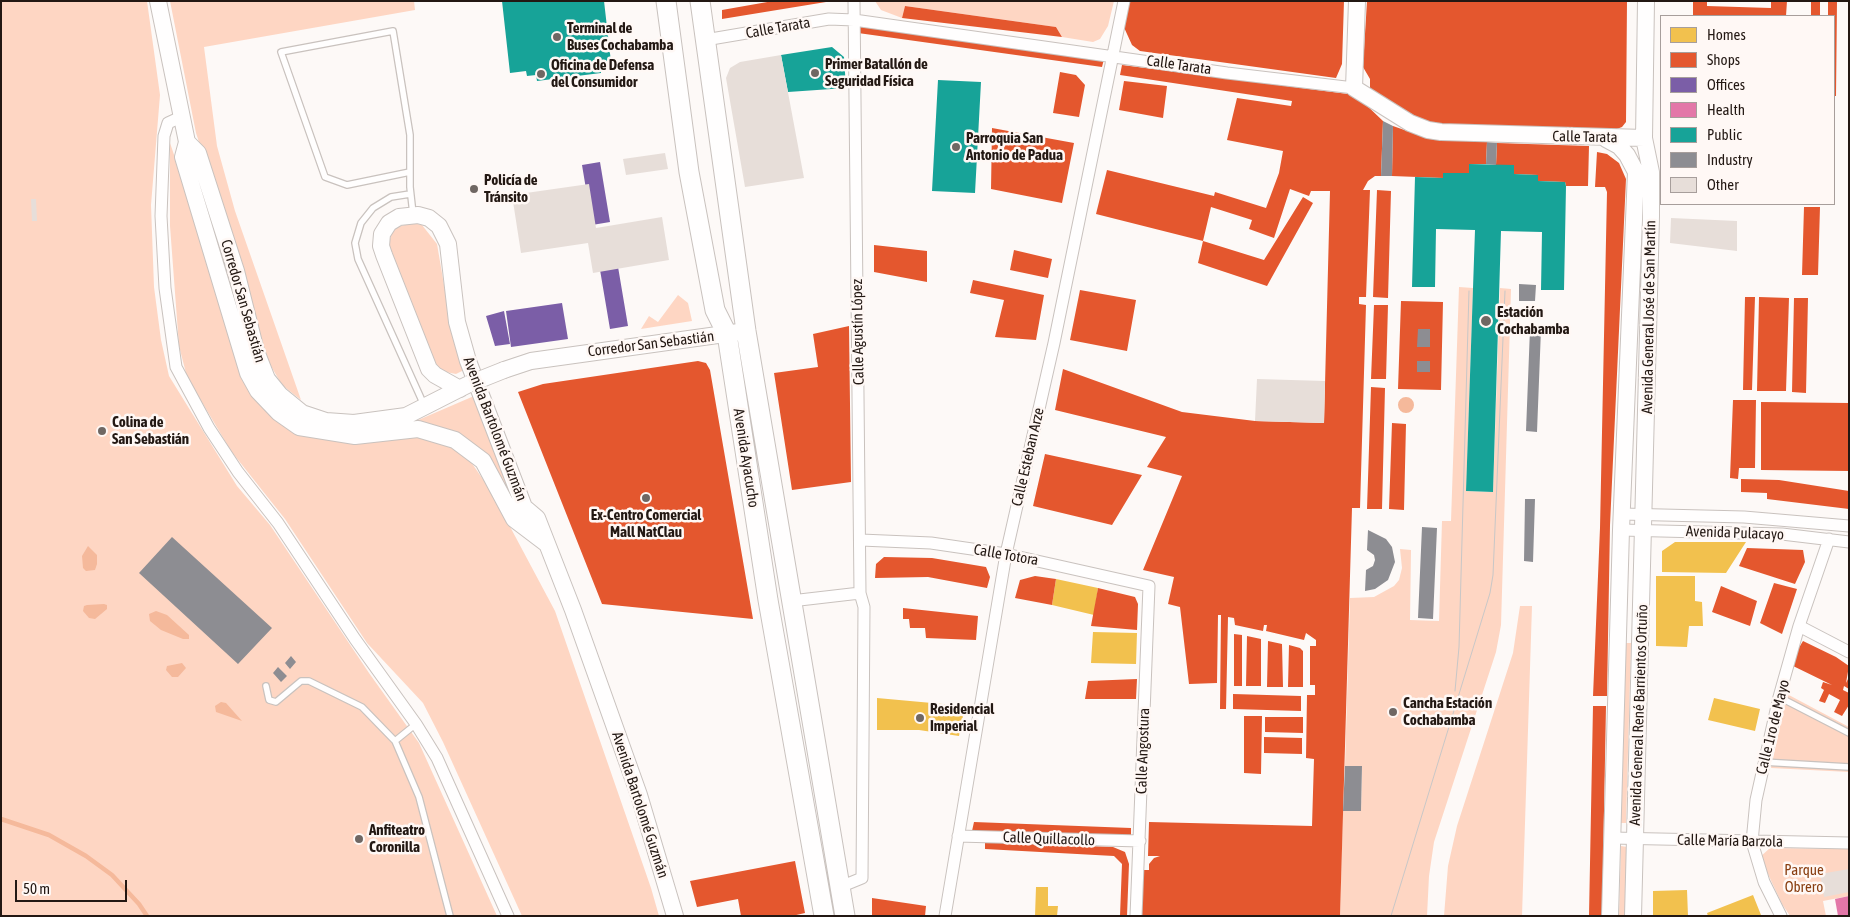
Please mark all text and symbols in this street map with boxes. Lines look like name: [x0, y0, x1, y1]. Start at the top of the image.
street label: Calle Tarata: [744, 13, 812, 43]
legend: [1660, 15, 1835, 205]
place label: Terminal de Buses Cochabamba: [567, 19, 673, 54]
text: Homes: [1707, 26, 1746, 43]
marker: Terminal de Buses Cochabamba: [551, 31, 563, 43]
text: Shops: [1707, 51, 1740, 68]
street label: Calle Tarata: [1145, 52, 1213, 78]
place label: Primer Batallón de Seguridad Física: [825, 55, 928, 90]
place label: Oficina de Defensa del Consumidor: [551, 56, 654, 91]
marker: Primer Batallón de Seguridad Física: [809, 67, 821, 79]
marker: Oficina de Defensa del Consumidor: [535, 68, 547, 80]
text: Offices: [1707, 76, 1745, 93]
text: Health: [1707, 101, 1745, 118]
text: Public: [1707, 126, 1742, 143]
street label: Calle Tarata: [1552, 127, 1618, 147]
place label: Parroquia San Antonio de Padua: [966, 129, 1063, 164]
marker: Parroquia San Antonio de Padua: [950, 141, 962, 153]
text: Industry: [1707, 151, 1753, 168]
place label: Policía de Tránsito: [484, 171, 538, 206]
text: Other: [1707, 176, 1739, 193]
marker: Policía de Tránsito: [468, 183, 480, 195]
street label: Avenida General José de San Martín: [1638, 220, 1660, 414]
street label: Corredor San Sebastián: [217, 237, 269, 365]
street label: Calle Agustín López: [848, 279, 868, 385]
place label: Estación Cochabamba: [1497, 303, 1570, 338]
marker: Estación Cochabamba: [1479, 314, 1493, 328]
street label: Corredor San Sebastián: [587, 327, 715, 361]
street label: Avenida Bartolomé Guzmán: [459, 354, 531, 504]
street label: Calle Esteban Arze: [1008, 406, 1048, 508]
street label: Avenida Ayacucho: [729, 407, 763, 509]
place label: Colina de San Sebastián: [112, 413, 189, 448]
marker: Colina de San Sebastián: [96, 425, 108, 437]
marker: Ex-Centro Comercial Mall NatClau: [640, 492, 652, 504]
place label: Ex-Centro Comercial Mall NatClau: [591, 506, 701, 541]
street label: Avenida Pulacayo: [1686, 522, 1784, 544]
street label: Calle Totora: [972, 540, 1040, 570]
street label: Avenida General René Barrientos Ortuño: [1626, 604, 1652, 826]
street label: Calle 1ro de Mayo: [1753, 678, 1793, 776]
place label: Cancha Estación Cochabamba: [1403, 694, 1492, 729]
place label: Residencial Imperial: [930, 700, 994, 735]
marker: Cancha Estación Cochabamba: [1387, 706, 1399, 718]
street label: Calle Angostura: [1133, 708, 1153, 794]
marker: Residencial Imperial: [914, 712, 926, 724]
street label: Avenida Bartolomé Guzmán: [608, 730, 672, 880]
place label: Anfiteatro Coronilla: [369, 821, 425, 856]
street label: Calle Quillacollo: [1003, 828, 1095, 850]
street label: Calle María Barzola: [1677, 831, 1783, 851]
marker: Anfiteatro Coronilla: [353, 833, 365, 845]
park label: Parque Obrero: [1784, 861, 1824, 896]
scale bar: [18, 870, 130, 902]
text: 50 m: [23, 880, 50, 897]

